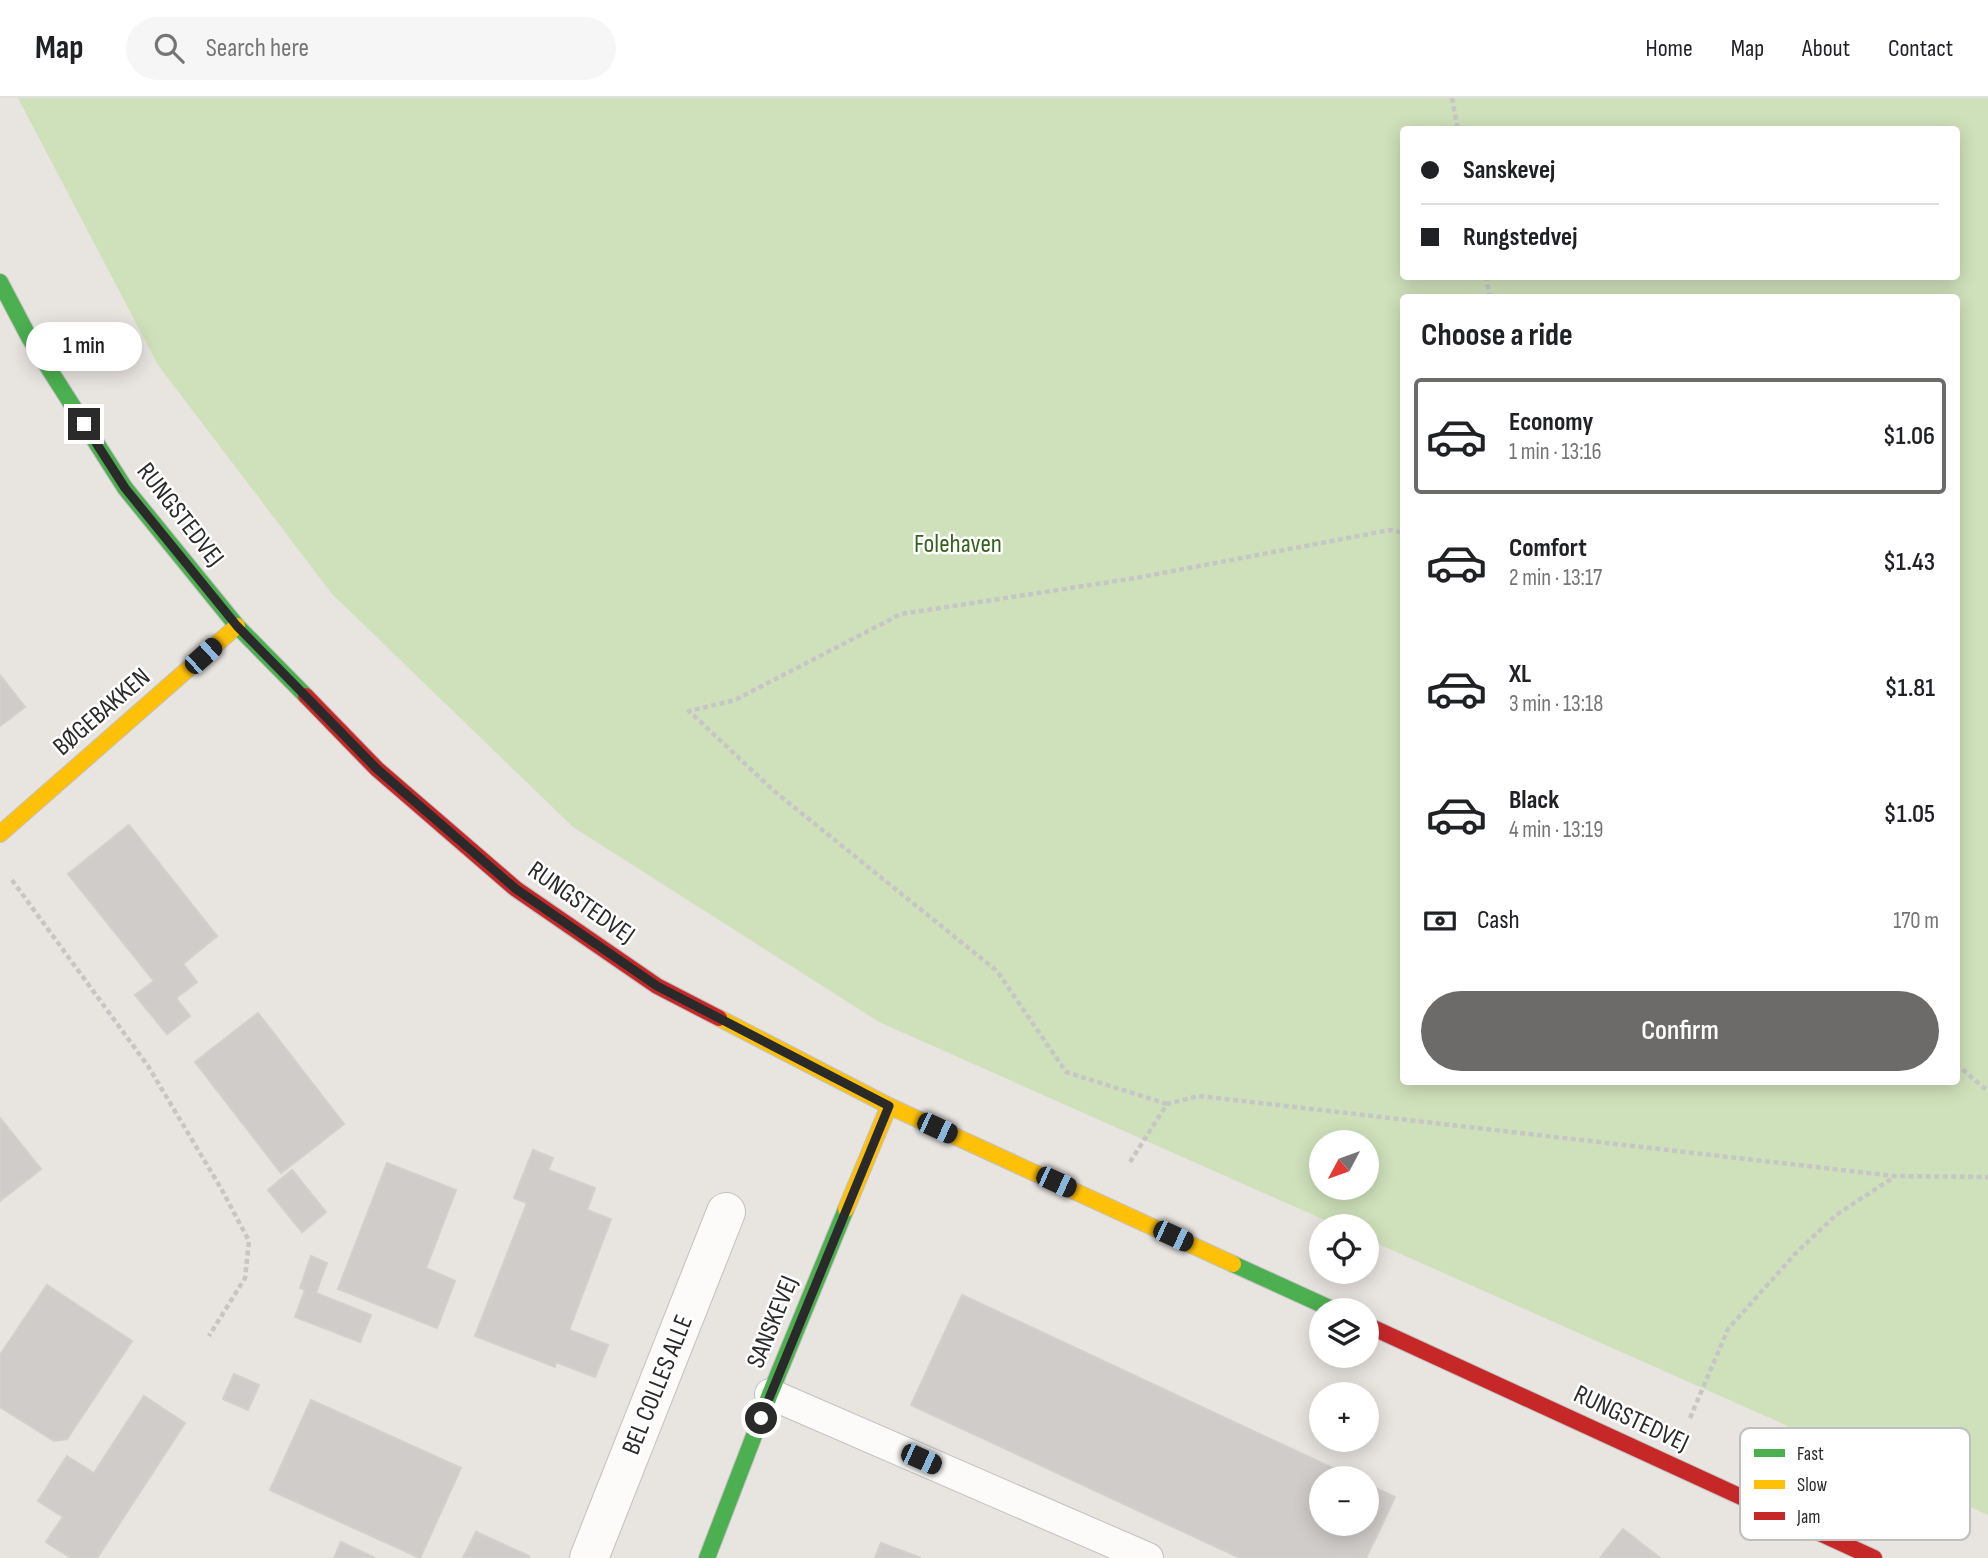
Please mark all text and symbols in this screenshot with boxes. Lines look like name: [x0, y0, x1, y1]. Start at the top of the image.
search box: [126, 17, 616, 80]
text: Map: [35, 28, 84, 68]
icon: search: [150, 29, 188, 67]
text: Search here: [206, 33, 309, 64]
text: Home: [1645, 34, 1693, 63]
text: Map: [1731, 34, 1764, 63]
text: About: [1802, 34, 1850, 63]
text: Contact: [1888, 34, 1953, 63]
text: Sanskevej: [1463, 155, 1555, 186]
text: Rungstedvej: [1463, 222, 1577, 253]
text: Choose a ride: [1421, 316, 1573, 355]
callout: 1 min: [26, 322, 142, 372]
text: 1 min: [63, 332, 105, 360]
icon: car: [1425, 405, 1488, 468]
text: Economy: [1509, 407, 1593, 438]
route end: [68, 408, 100, 440]
text: $1.06: [1883, 421, 1935, 452]
text: 1 min · 13:16: [1509, 438, 1602, 466]
street label: RUNGSTEDVEJ: [130, 457, 230, 573]
park label: Folehaven: [914, 529, 1002, 560]
icon: car: [1425, 531, 1488, 594]
text: Comfort: [1509, 533, 1587, 564]
text: $1.43: [1883, 547, 1935, 578]
text: 2 min · 13:17: [1509, 564, 1602, 592]
car: [181, 634, 226, 678]
icon: car: [1425, 657, 1488, 720]
text: XL: [1509, 659, 1531, 690]
street label: BØGEBAKKEN: [47, 662, 157, 762]
text: $1.81: [1884, 673, 1935, 704]
text: 3 min · 13:18: [1509, 690, 1603, 718]
icon: car: [1425, 783, 1488, 846]
text: Black: [1509, 785, 1559, 816]
text: $1.05: [1884, 799, 1935, 830]
text: 4 min · 13:19: [1509, 816, 1603, 844]
street label: RUNGSTEDVEJ: [522, 855, 640, 951]
icon: cash: [1421, 902, 1459, 940]
text: Cash: [1477, 905, 1520, 936]
text: 170 m: [1893, 907, 1939, 935]
button: Confirm: [1421, 991, 1939, 1071]
car: [914, 1110, 961, 1146]
north arrow: [1309, 1130, 1379, 1200]
map controls: [1309, 1130, 1379, 1536]
car: [1033, 1164, 1080, 1200]
button: locate: [1309, 1214, 1379, 1284]
car: [1150, 1218, 1197, 1254]
street label: SANSKEVEJ: [741, 1271, 805, 1373]
button: layers: [1309, 1298, 1379, 1368]
street label: BEL COLLES ALLE: [616, 1311, 700, 1459]
street label: RUNGSTEDVEJ: [1569, 1379, 1693, 1459]
button: +: [1309, 1382, 1379, 1452]
route start: [745, 1402, 777, 1434]
legend: [1740, 1428, 1970, 1540]
car: [898, 1441, 945, 1477]
text: Fast: [1797, 1443, 1824, 1466]
button: −: [1309, 1466, 1379, 1536]
text: Slow: [1797, 1474, 1827, 1497]
text: Jam: [1796, 1506, 1820, 1529]

